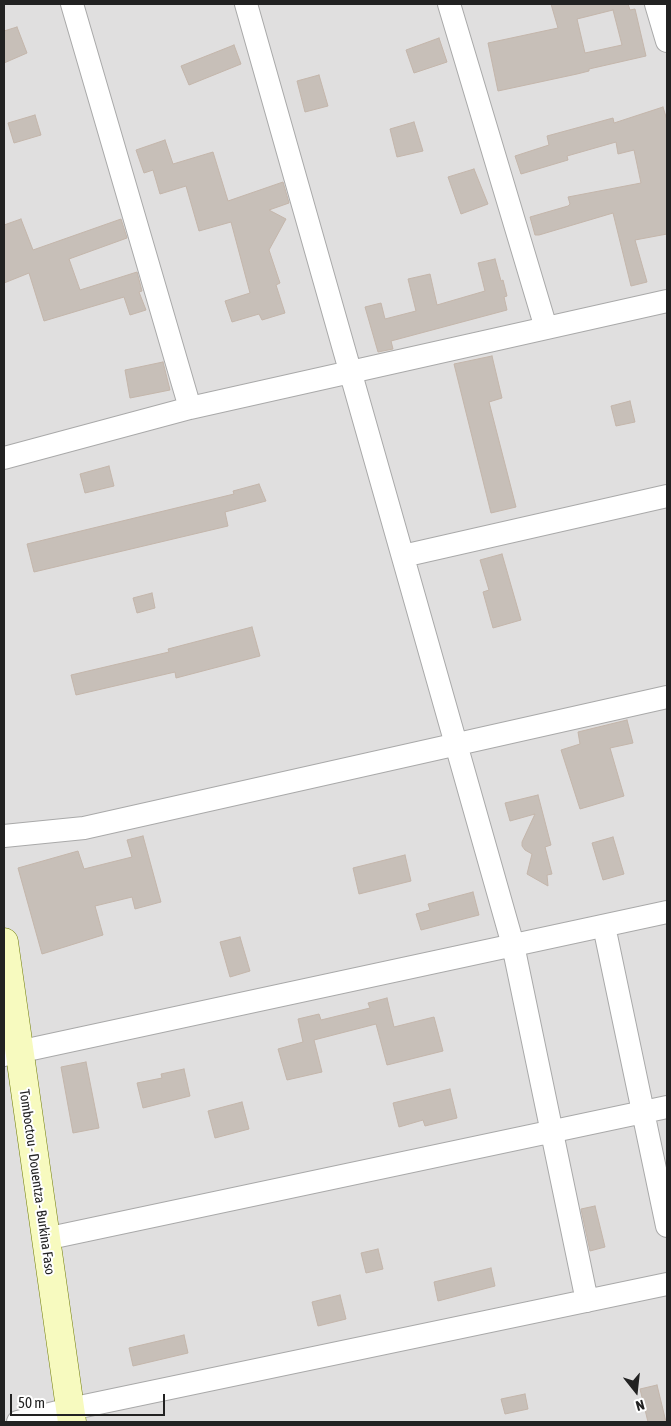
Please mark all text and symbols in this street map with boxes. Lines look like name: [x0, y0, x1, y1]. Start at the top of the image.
street label: Tomboctou - Douentza - Burkina Faso: [16, 1088, 58, 1276]
north arrow: [611, 1366, 661, 1416]
scale bar: [12, 1384, 168, 1416]
text: 50 m: [18, 1394, 45, 1411]
text: N: [634, 1397, 646, 1414]

